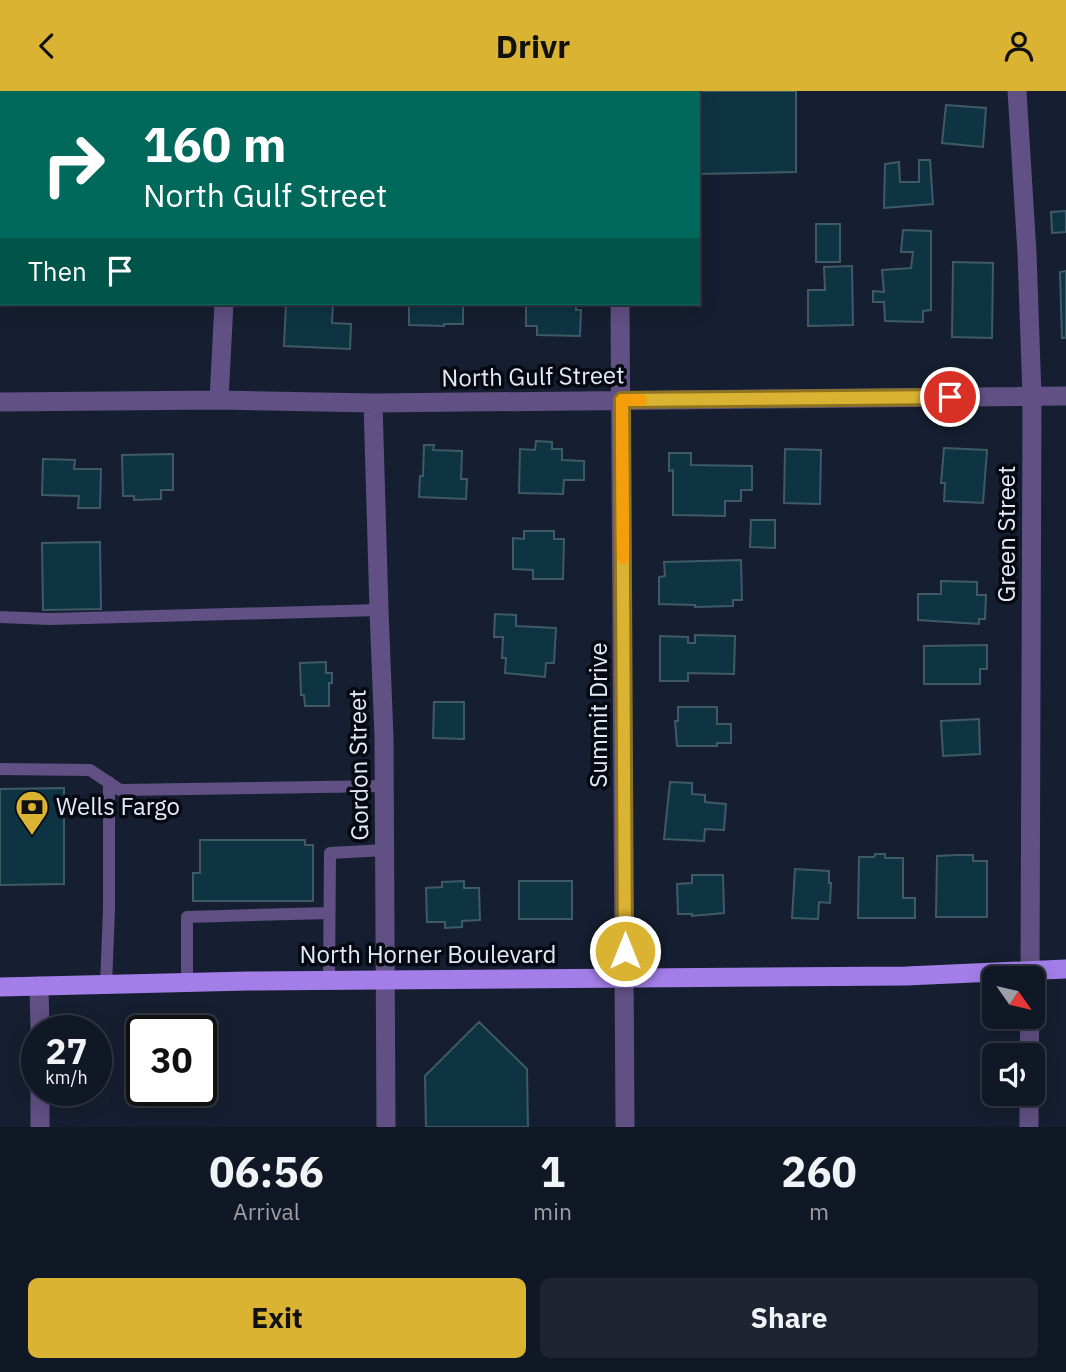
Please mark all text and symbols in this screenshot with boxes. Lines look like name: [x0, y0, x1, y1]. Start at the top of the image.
text: Drivr: [496, 25, 570, 67]
icon: back: [28, 27, 66, 65]
icon: person: [1000, 27, 1038, 65]
text: 160 m: [143, 112, 287, 175]
icon: right: [28, 119, 119, 210]
text: North Gulf Street: [143, 174, 387, 216]
icon: arrive: [101, 252, 139, 290]
text: Then: [28, 254, 87, 288]
street label: North Gulf Street: [441, 358, 625, 394]
pin: [920, 367, 980, 427]
icon: arrive: [931, 378, 969, 416]
street label: Green Street: [990, 466, 1022, 602]
street label: Summit Drive: [582, 642, 614, 788]
street label: Gordon Street: [341, 689, 375, 841]
bank icon: Wells Fargo: [13, 788, 51, 837]
place label: Wells Fargo: [56, 790, 180, 822]
position arrow: [588, 914, 662, 988]
street label: North Horner Boulevard: [300, 938, 556, 970]
north arrow: [982, 966, 1045, 1029]
map controls: [982, 966, 1045, 1106]
speed limit sign: 30: [126, 1015, 217, 1106]
text: 27: [45, 1028, 88, 1074]
button: sound: [982, 1043, 1045, 1106]
text: km/h: [45, 1066, 88, 1089]
text: 06:56: [209, 1144, 324, 1199]
text: 1: [540, 1144, 565, 1199]
text: 260: [781, 1144, 857, 1199]
text: Arrival: [233, 1196, 300, 1226]
text: min: [533, 1196, 572, 1226]
text: m: [809, 1196, 829, 1226]
button: Exit: [28, 1278, 526, 1358]
button: Share: [540, 1278, 1038, 1358]

